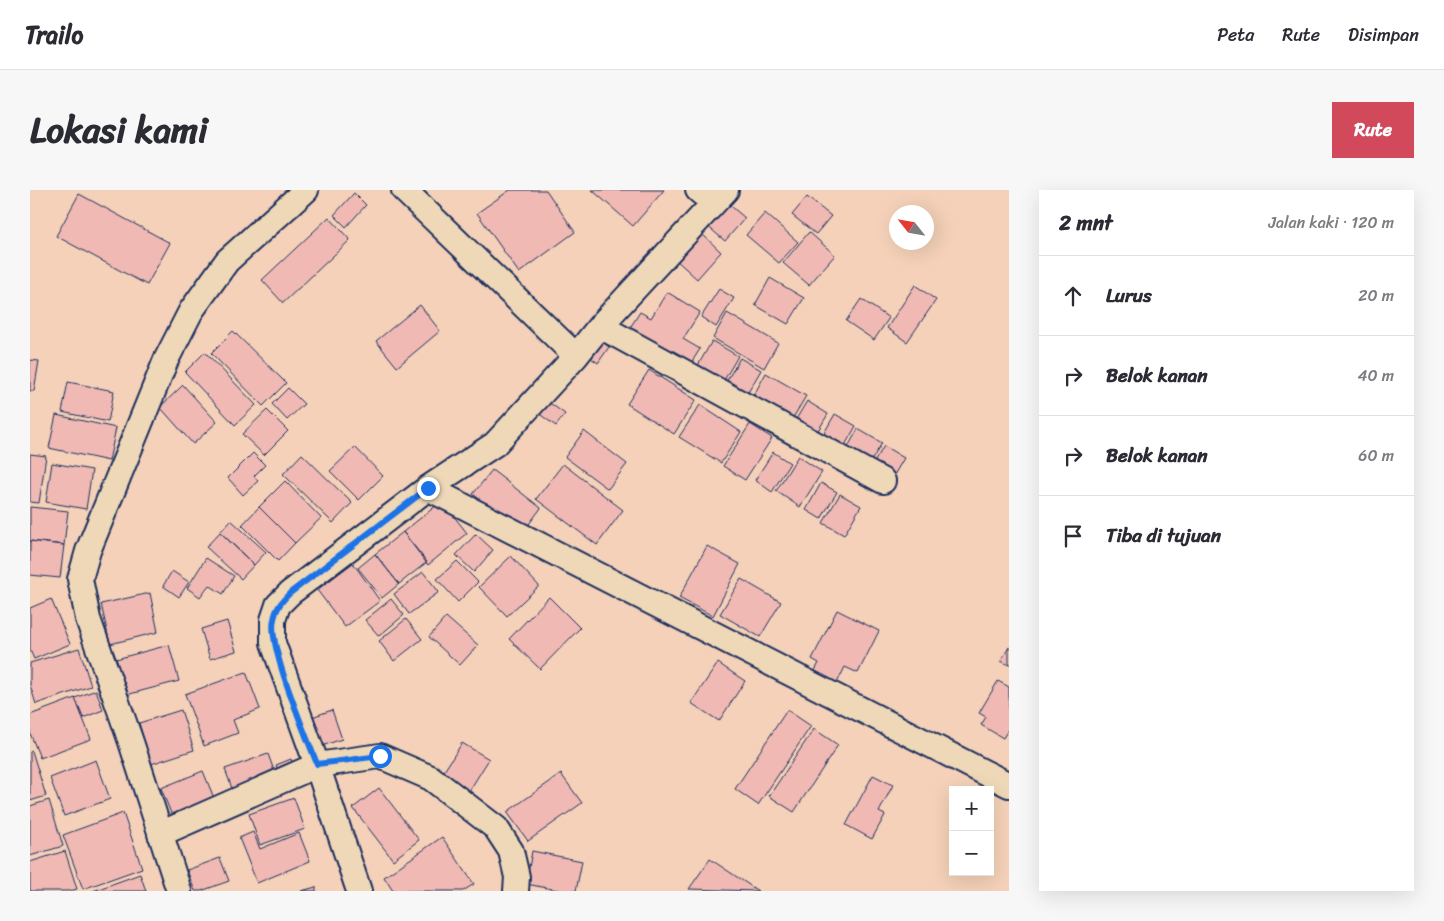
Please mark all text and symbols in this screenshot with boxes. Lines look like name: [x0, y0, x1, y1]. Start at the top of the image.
text: Trailo: [25, 14, 83, 56]
text: Peta: [1217, 19, 1254, 51]
text: Rute: [1282, 19, 1320, 51]
text: Disimpan: [1348, 19, 1419, 51]
text: Lokasi kami: [30, 99, 208, 161]
button: Rute: [1332, 102, 1414, 158]
text: 2 mnt: [1059, 204, 1113, 242]
north arrow: [889, 205, 934, 250]
text: Jalan kaki · 120 m: [1268, 208, 1394, 237]
text: Lurus: [1106, 279, 1152, 312]
text: 20 m: [1358, 281, 1394, 310]
icon: ahead: [1059, 282, 1087, 310]
text: Belok kanan: [1106, 359, 1208, 392]
text: 40 m: [1357, 361, 1394, 390]
icon: right: [1059, 362, 1087, 390]
text: Belok kanan: [1106, 439, 1208, 472]
text: 60 m: [1358, 441, 1394, 470]
icon: right: [1059, 442, 1087, 470]
route end: [417, 477, 440, 500]
text: Tiba di tujuan: [1106, 519, 1221, 552]
icon: arrive: [1059, 522, 1087, 550]
route start: [369, 745, 392, 768]
map controls: [949, 786, 994, 876]
button: +: [949, 786, 994, 831]
button: −: [949, 831, 994, 876]

